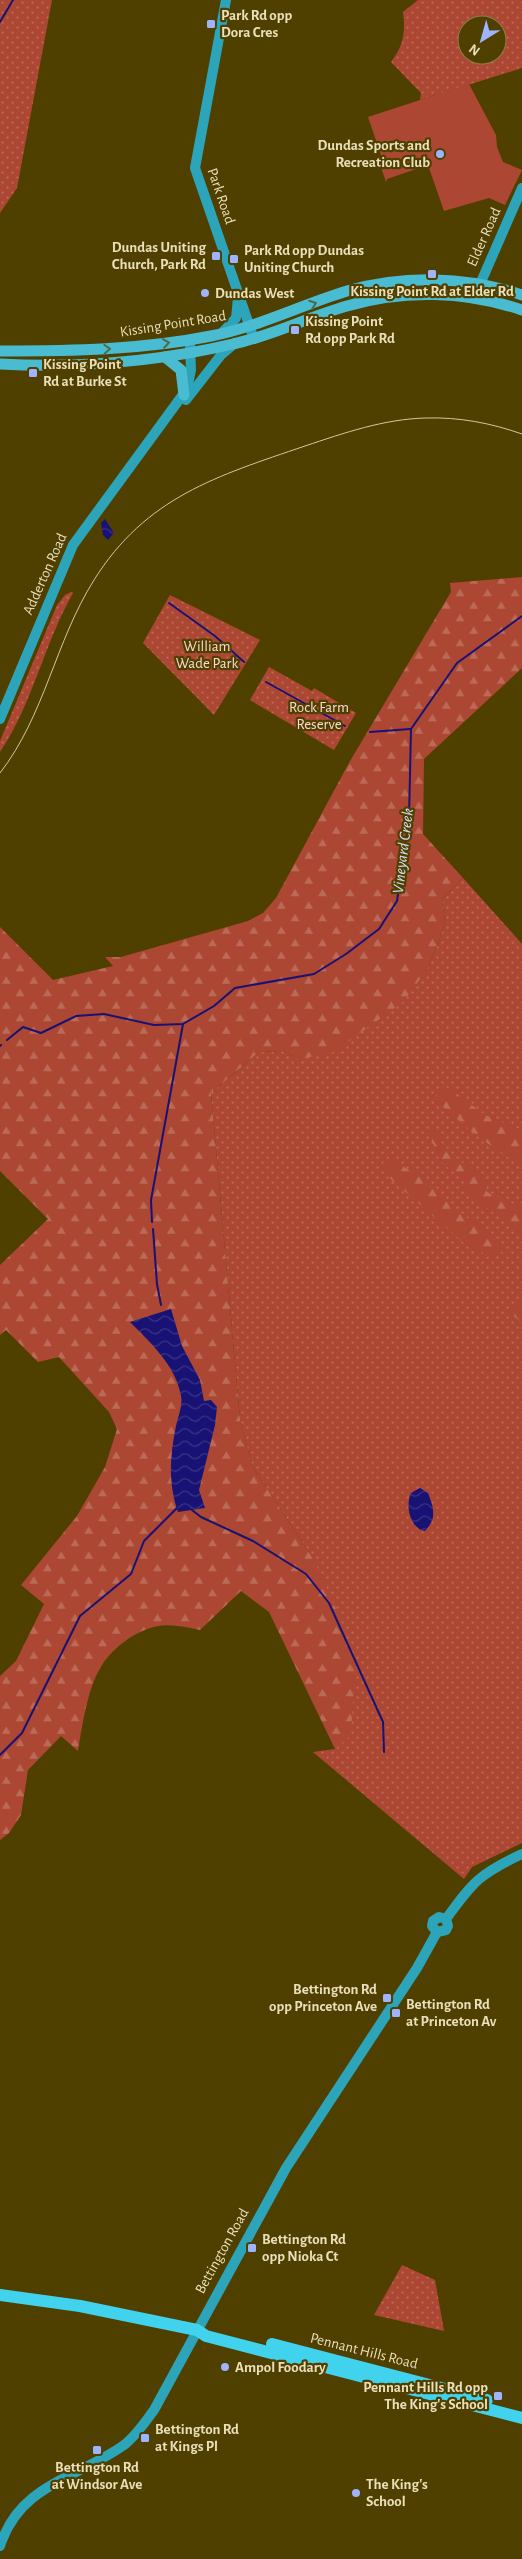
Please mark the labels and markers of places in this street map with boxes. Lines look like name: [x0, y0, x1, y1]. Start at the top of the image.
place label: Park Rd opp Dora Cres: [221, 8, 293, 40]
marker: Park Rd opp Dora Cres: [205, 18, 217, 30]
place label: Dundas Sports and Recreation Club: [317, 138, 430, 170]
marker: Dundas Sports and Recreation Club: [434, 148, 446, 160]
place label: Dundas Uniting Church, Park Rd: [112, 240, 206, 272]
place label: Park Rd opp Dundas Uniting Church: [244, 243, 364, 275]
marker: Dundas Uniting Church, Park Rd: [210, 250, 222, 262]
marker: Park Rd opp Dundas Uniting Church: [228, 253, 240, 265]
marker: Kissing Point Rd at Elder Rd: [426, 268, 438, 280]
place label: Kissing Point Rd at Elder Rd: [350, 284, 514, 299]
place label: Dundas West: [215, 286, 294, 301]
marker: Dundas West: [199, 287, 211, 299]
place label: Kissing Point Rd opp Park Rd: [305, 314, 395, 346]
marker: Kissing Point Rd opp Park Rd: [289, 324, 301, 336]
place label: Kissing Point Rd at Burke St: [43, 357, 127, 389]
marker: Kissing Point Rd at Burke St: [27, 367, 39, 379]
place label: Bettington Rd opp Princeton Ave: [269, 1982, 377, 2014]
marker: Bettington Rd opp Princeton Ave: [381, 1992, 393, 2004]
place label: Bettington Rd at Princeton Av: [406, 1997, 497, 2029]
marker: Bettington Rd at Princeton Av: [390, 2007, 402, 2019]
place label: Bettington Rd opp Nioka Ct: [262, 2232, 346, 2264]
marker: Bettington Rd opp Nioka Ct: [246, 2242, 258, 2254]
place label: Ampol Foodary: [235, 2360, 326, 2375]
marker: Ampol Foodary: [219, 2361, 231, 2373]
place label: Pennant Hills Rd opp The King's School: [363, 2380, 488, 2412]
marker: Pennant Hills Rd opp The King's School: [492, 2390, 504, 2402]
place label: Bettington Rd at Kings Pl: [155, 2422, 239, 2454]
marker: Bettington Rd at Kings Pl: [139, 2432, 151, 2444]
marker: Bettington Rd at Windsor Ave: [91, 2444, 103, 2456]
place label: Bettington Rd at Windsor Ave: [52, 2460, 142, 2492]
place label: The King's School: [366, 2477, 428, 2509]
marker: The King's School: [350, 2487, 362, 2499]

